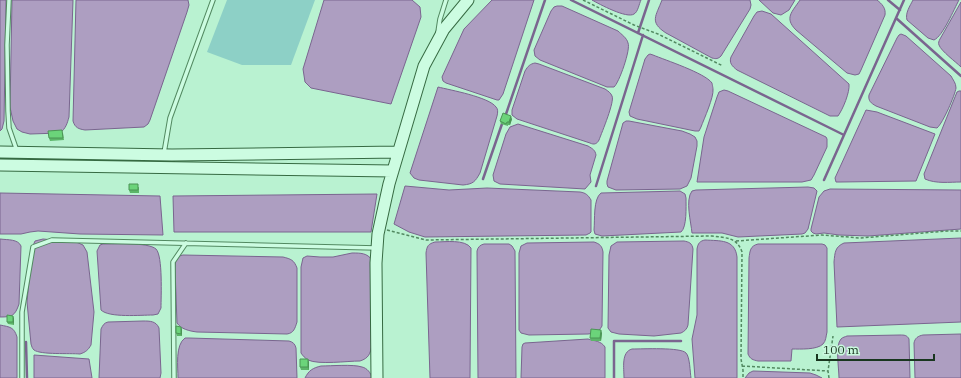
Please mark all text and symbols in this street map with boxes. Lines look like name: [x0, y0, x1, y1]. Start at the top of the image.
scale bar: [817, 336, 934, 362]
text: 100 m: [823, 342, 859, 357]

